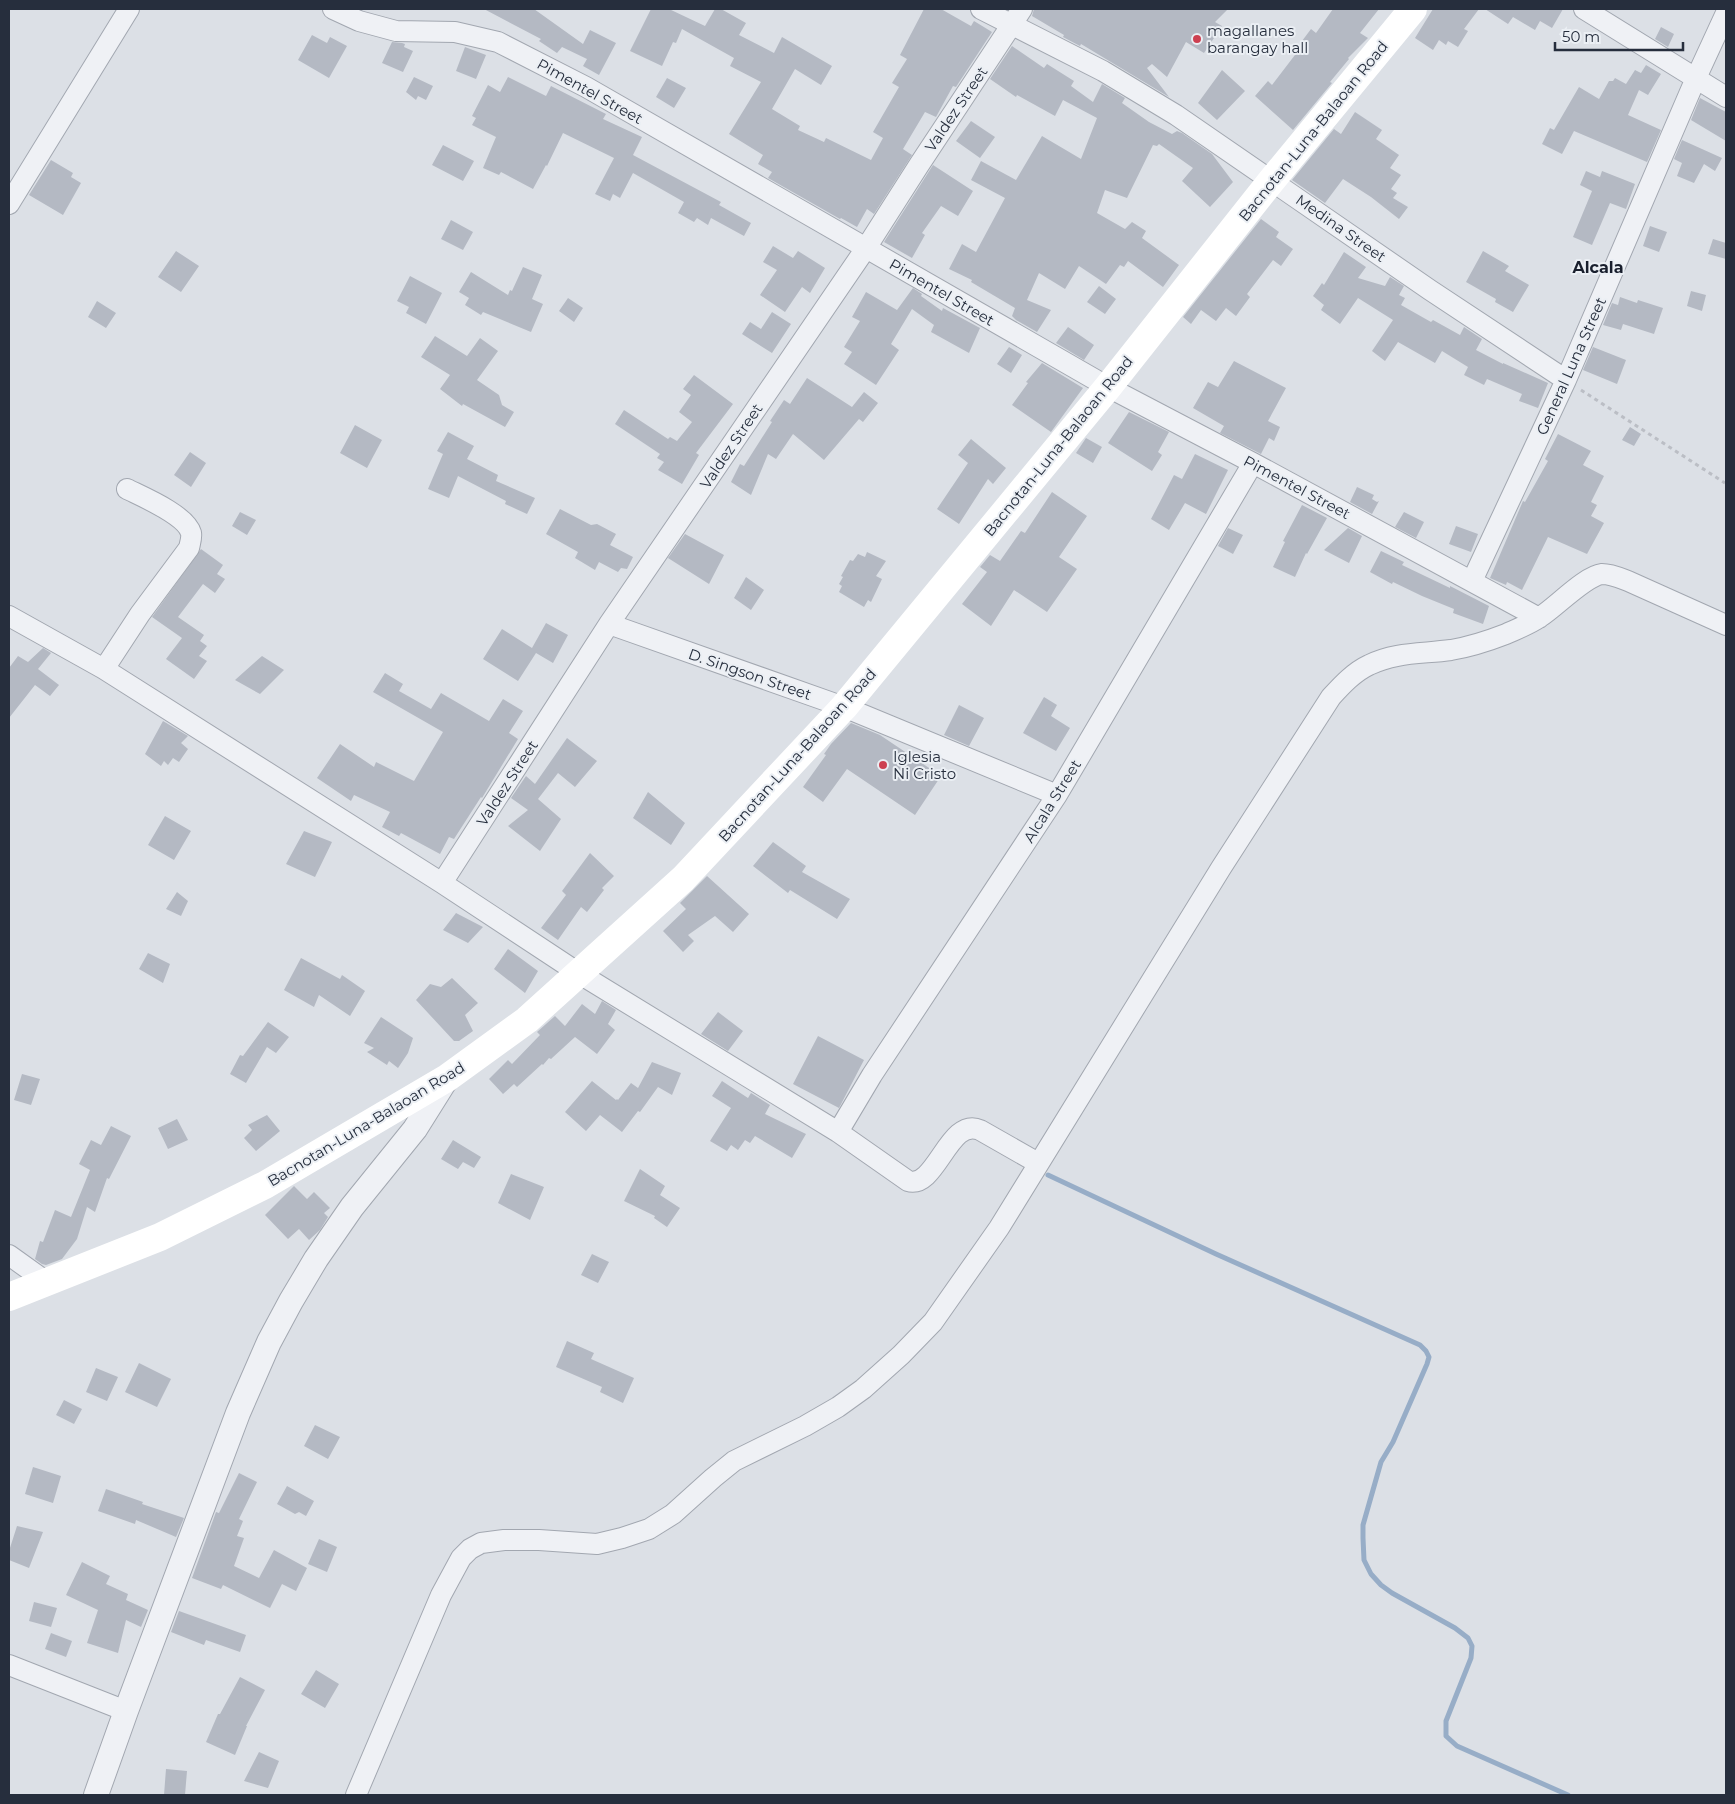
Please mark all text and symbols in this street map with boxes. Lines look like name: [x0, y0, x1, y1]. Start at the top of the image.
scale bar: [1555, 20, 1682, 52]
place label: magallanes barangay hall: [1207, 21, 1308, 57]
text: 50 m: [1562, 27, 1600, 46]
marker: magallanes barangay hall: [1191, 33, 1203, 45]
street label: Bacnotan-Luna-Balaoan Road: [1234, 37, 1392, 225]
street label: Pimentel Street: [534, 54, 646, 128]
street label: Valdez Street: [921, 63, 991, 155]
street label: Medina Street: [1292, 190, 1390, 266]
street label: Pimentel Street: [886, 254, 998, 330]
district label: Alcala: [1571, 258, 1624, 277]
street label: General Luna Street: [1532, 294, 1610, 438]
street label: Bacnotan-Luna-Balaoan Road: [979, 352, 1137, 540]
street label: Valdez Street: [696, 400, 766, 492]
street label: Pimentel Street: [1240, 451, 1354, 523]
street label: D. Singson Street: [686, 644, 814, 704]
street label: Bacnotan-Luna-Balaoan Road: [714, 664, 880, 846]
street label: Valdez Street: [472, 736, 542, 830]
place label: Iglesia Ni Cristo: [893, 747, 956, 783]
street label: Alcala Street: [1019, 756, 1085, 846]
marker: Iglesia Ni Cristo: [877, 759, 889, 771]
street label: Bacnotan-Luna-Balaoan Road: [264, 1057, 468, 1191]

